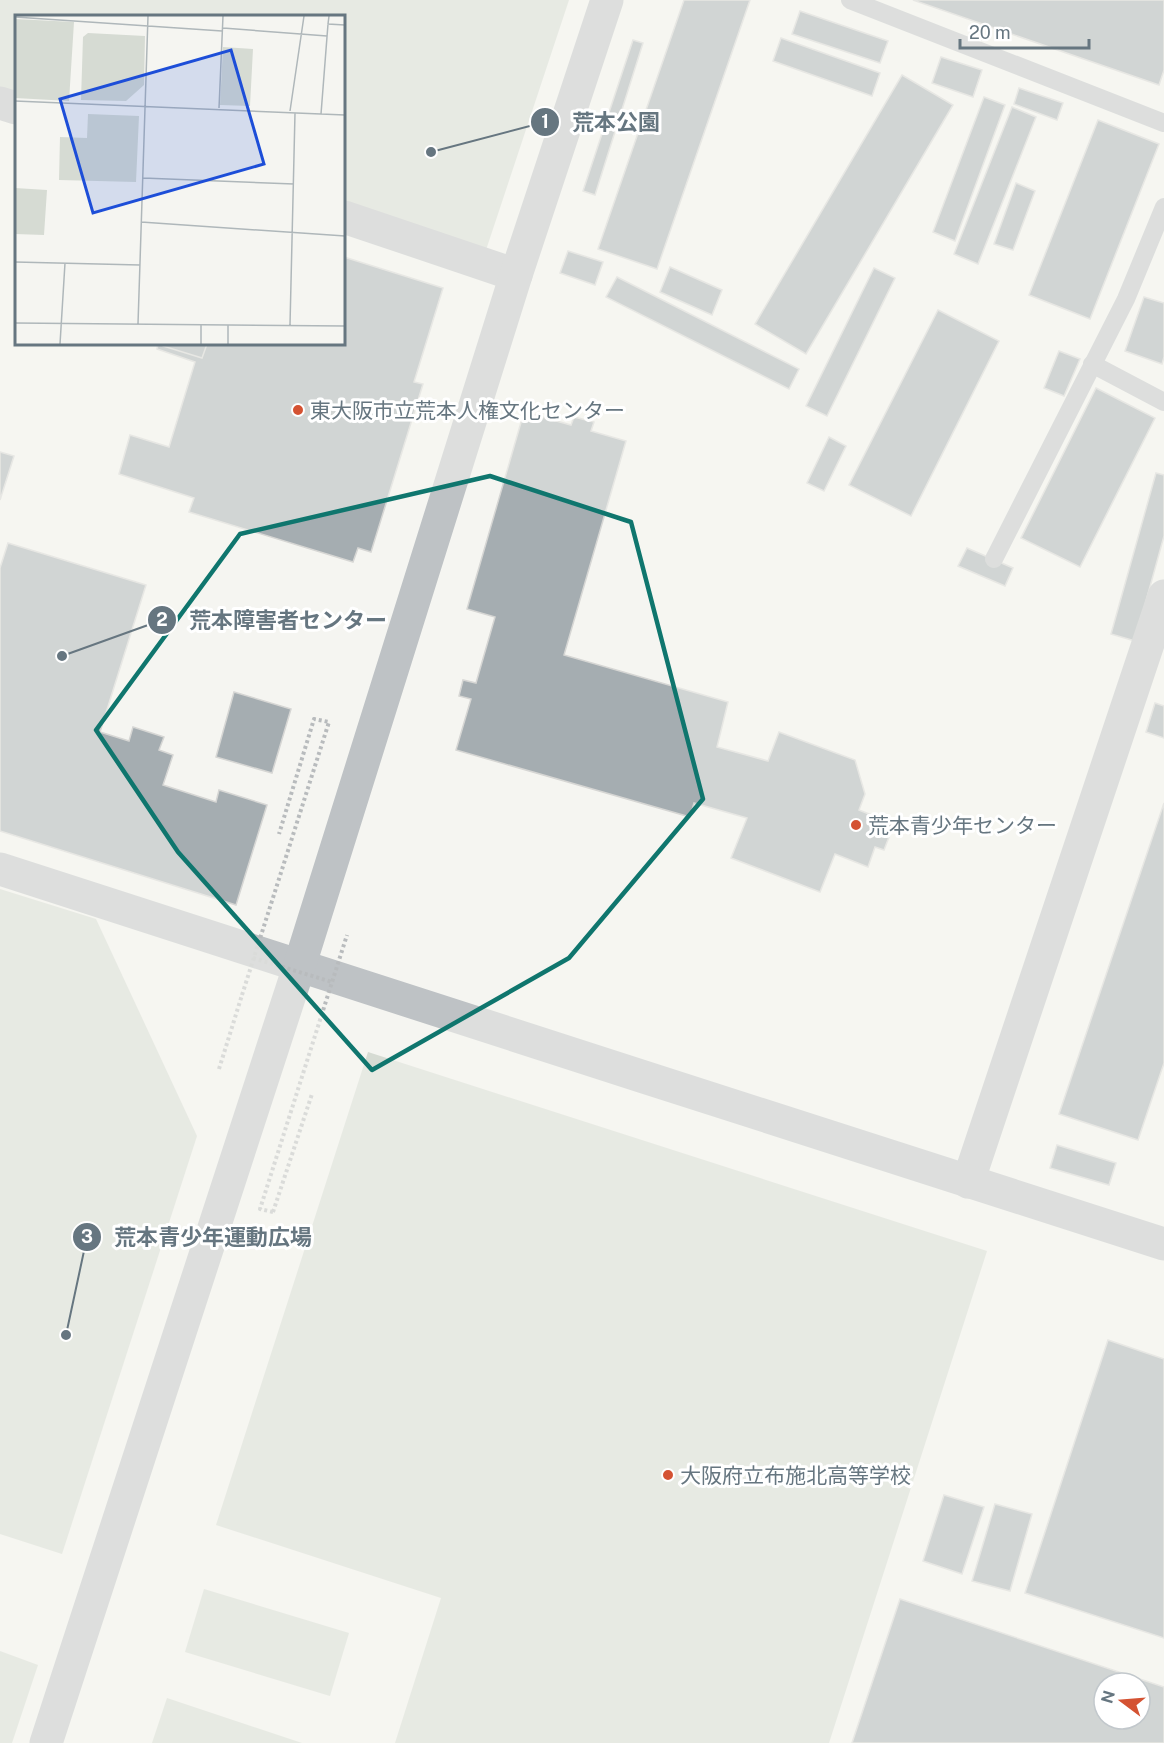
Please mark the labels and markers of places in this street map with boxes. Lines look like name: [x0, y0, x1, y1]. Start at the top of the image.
callout: 荒本公園: [530, 102, 672, 142]
place label: 東大阪市立荒本人権文化センター: [310, 398, 625, 423]
marker: 東大阪市立荒本人権文化センター: [291, 403, 305, 417]
callout: 荒本障害者センター: [147, 600, 399, 640]
place label: 荒本青少年センター: [868, 813, 1057, 838]
marker: 荒本青少年センター: [849, 818, 863, 832]
callout: 荒本青少年運動広場: [72, 1217, 324, 1257]
place label: 大阪府立布施北高等学校: [680, 1463, 911, 1488]
marker: 大阪府立布施北高等学校: [661, 1468, 675, 1482]

